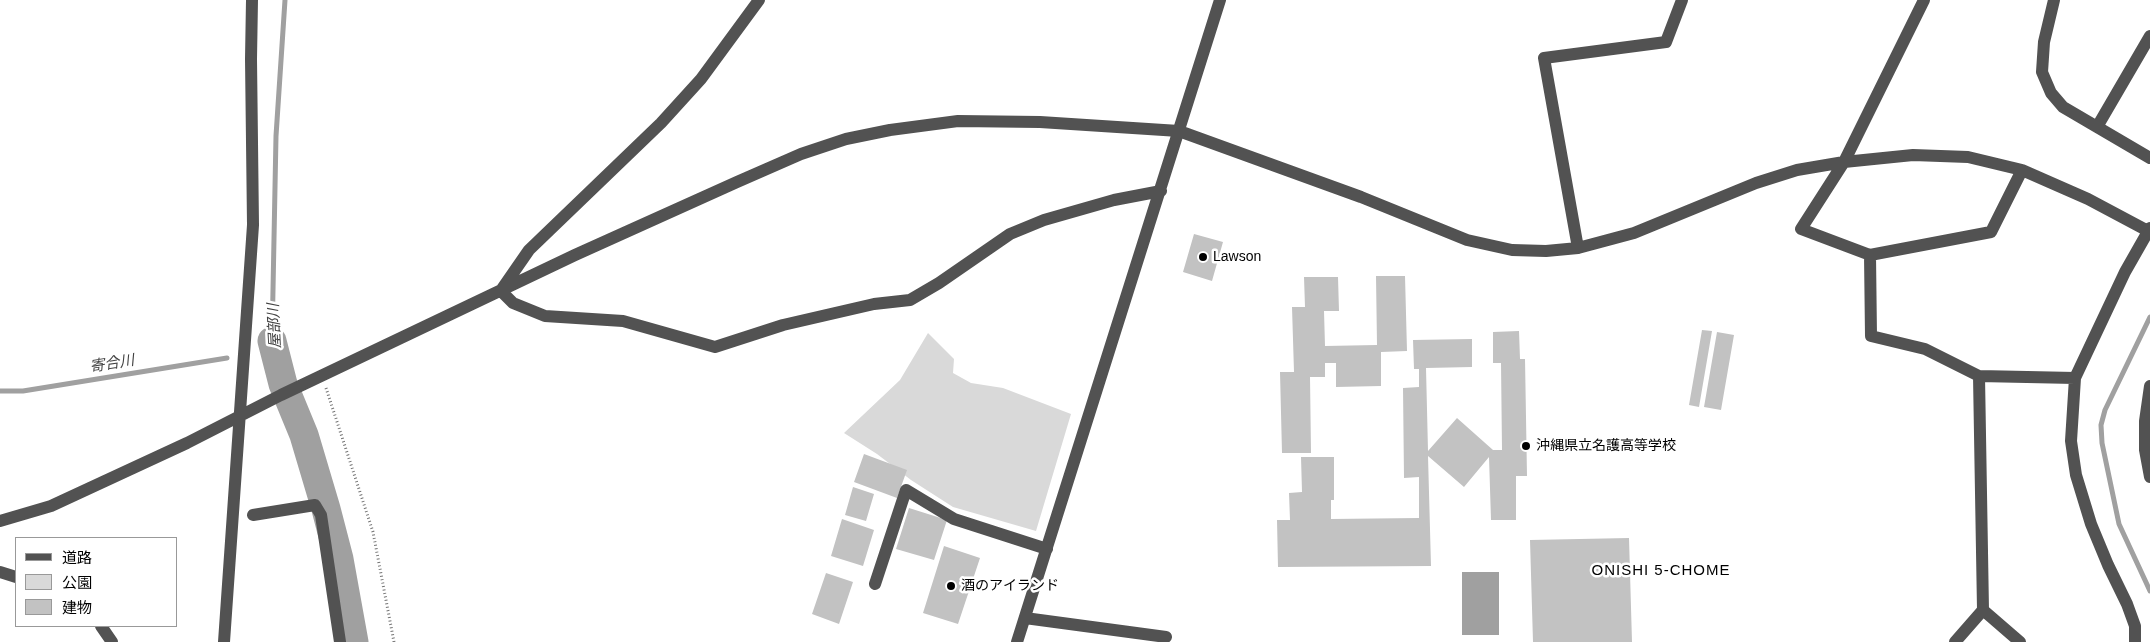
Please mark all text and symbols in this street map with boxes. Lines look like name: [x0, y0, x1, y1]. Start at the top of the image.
place label: Lawson: [1213, 249, 1261, 265]
marker: Lawson: [1197, 251, 1209, 263]
water label: 屋部川: [265, 303, 285, 349]
water label: 寄合川: [88, 352, 136, 376]
place label: 沖縄県立名護高等学校: [1536, 438, 1676, 454]
marker: 沖縄県立名護高等学校: [1520, 440, 1532, 452]
legend: [15, 537, 178, 627]
text: 道路: [62, 549, 92, 566]
district label: ONISHI 5-CHOME: [1590, 562, 1732, 580]
text: 公園: [62, 574, 92, 591]
place label: 酒のアイランド: [961, 578, 1059, 594]
marker: 酒のアイランド: [945, 580, 957, 592]
text: 建物: [62, 599, 92, 616]

